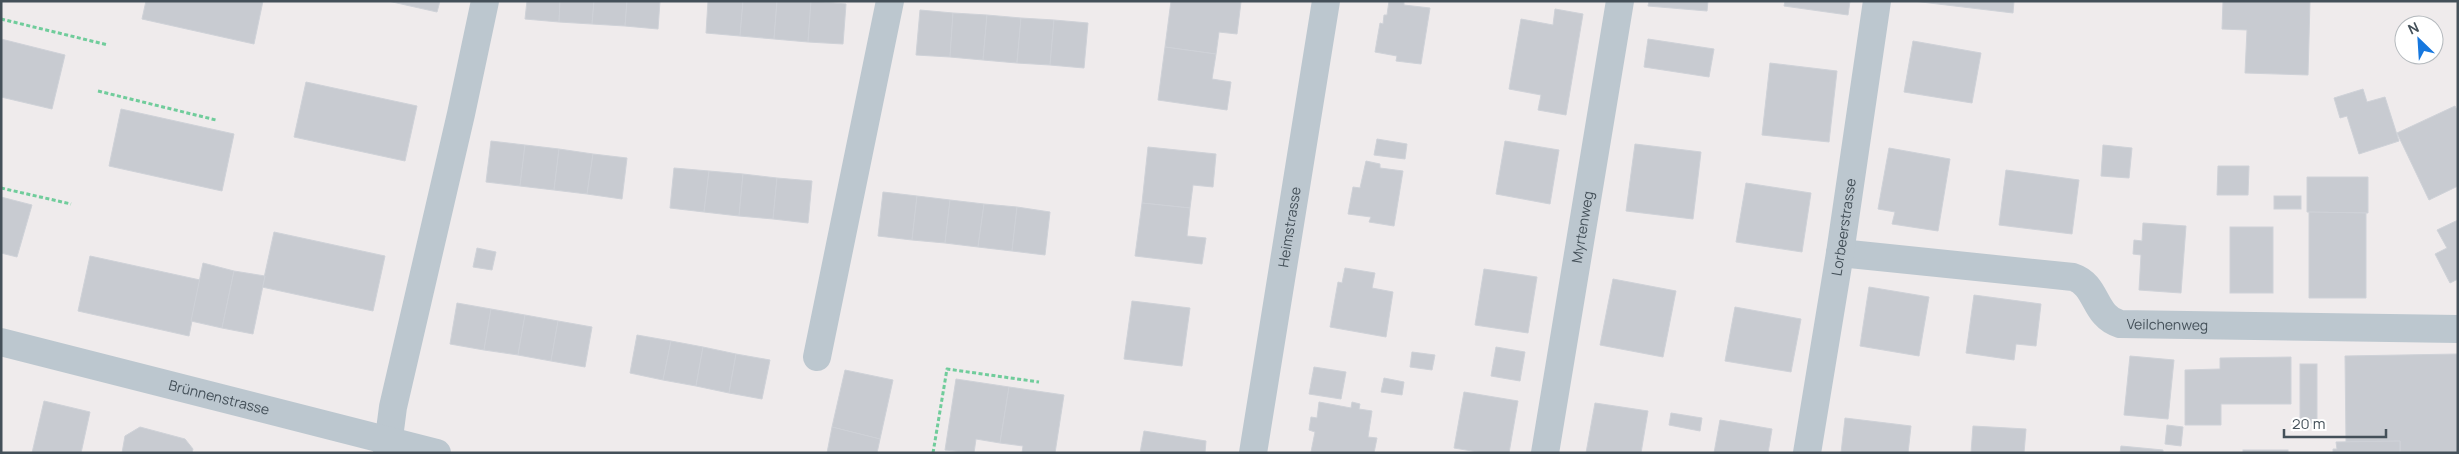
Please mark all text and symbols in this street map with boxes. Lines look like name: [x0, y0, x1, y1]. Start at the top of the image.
north arrow: [2394, 15, 2444, 65]
text: N: [2405, 17, 2422, 39]
street label: Lorbeerstrasse: [1826, 177, 1860, 277]
street label: Heimstrasse: [1273, 185, 1305, 269]
street label: Myrtenweg: [1567, 190, 1597, 264]
street label: Veilchenweg: [2126, 314, 2208, 334]
street label: Brünnenstrasse: [167, 375, 272, 419]
scale bar: [2284, 406, 2386, 438]
text: 20 m: [2292, 413, 2325, 434]

